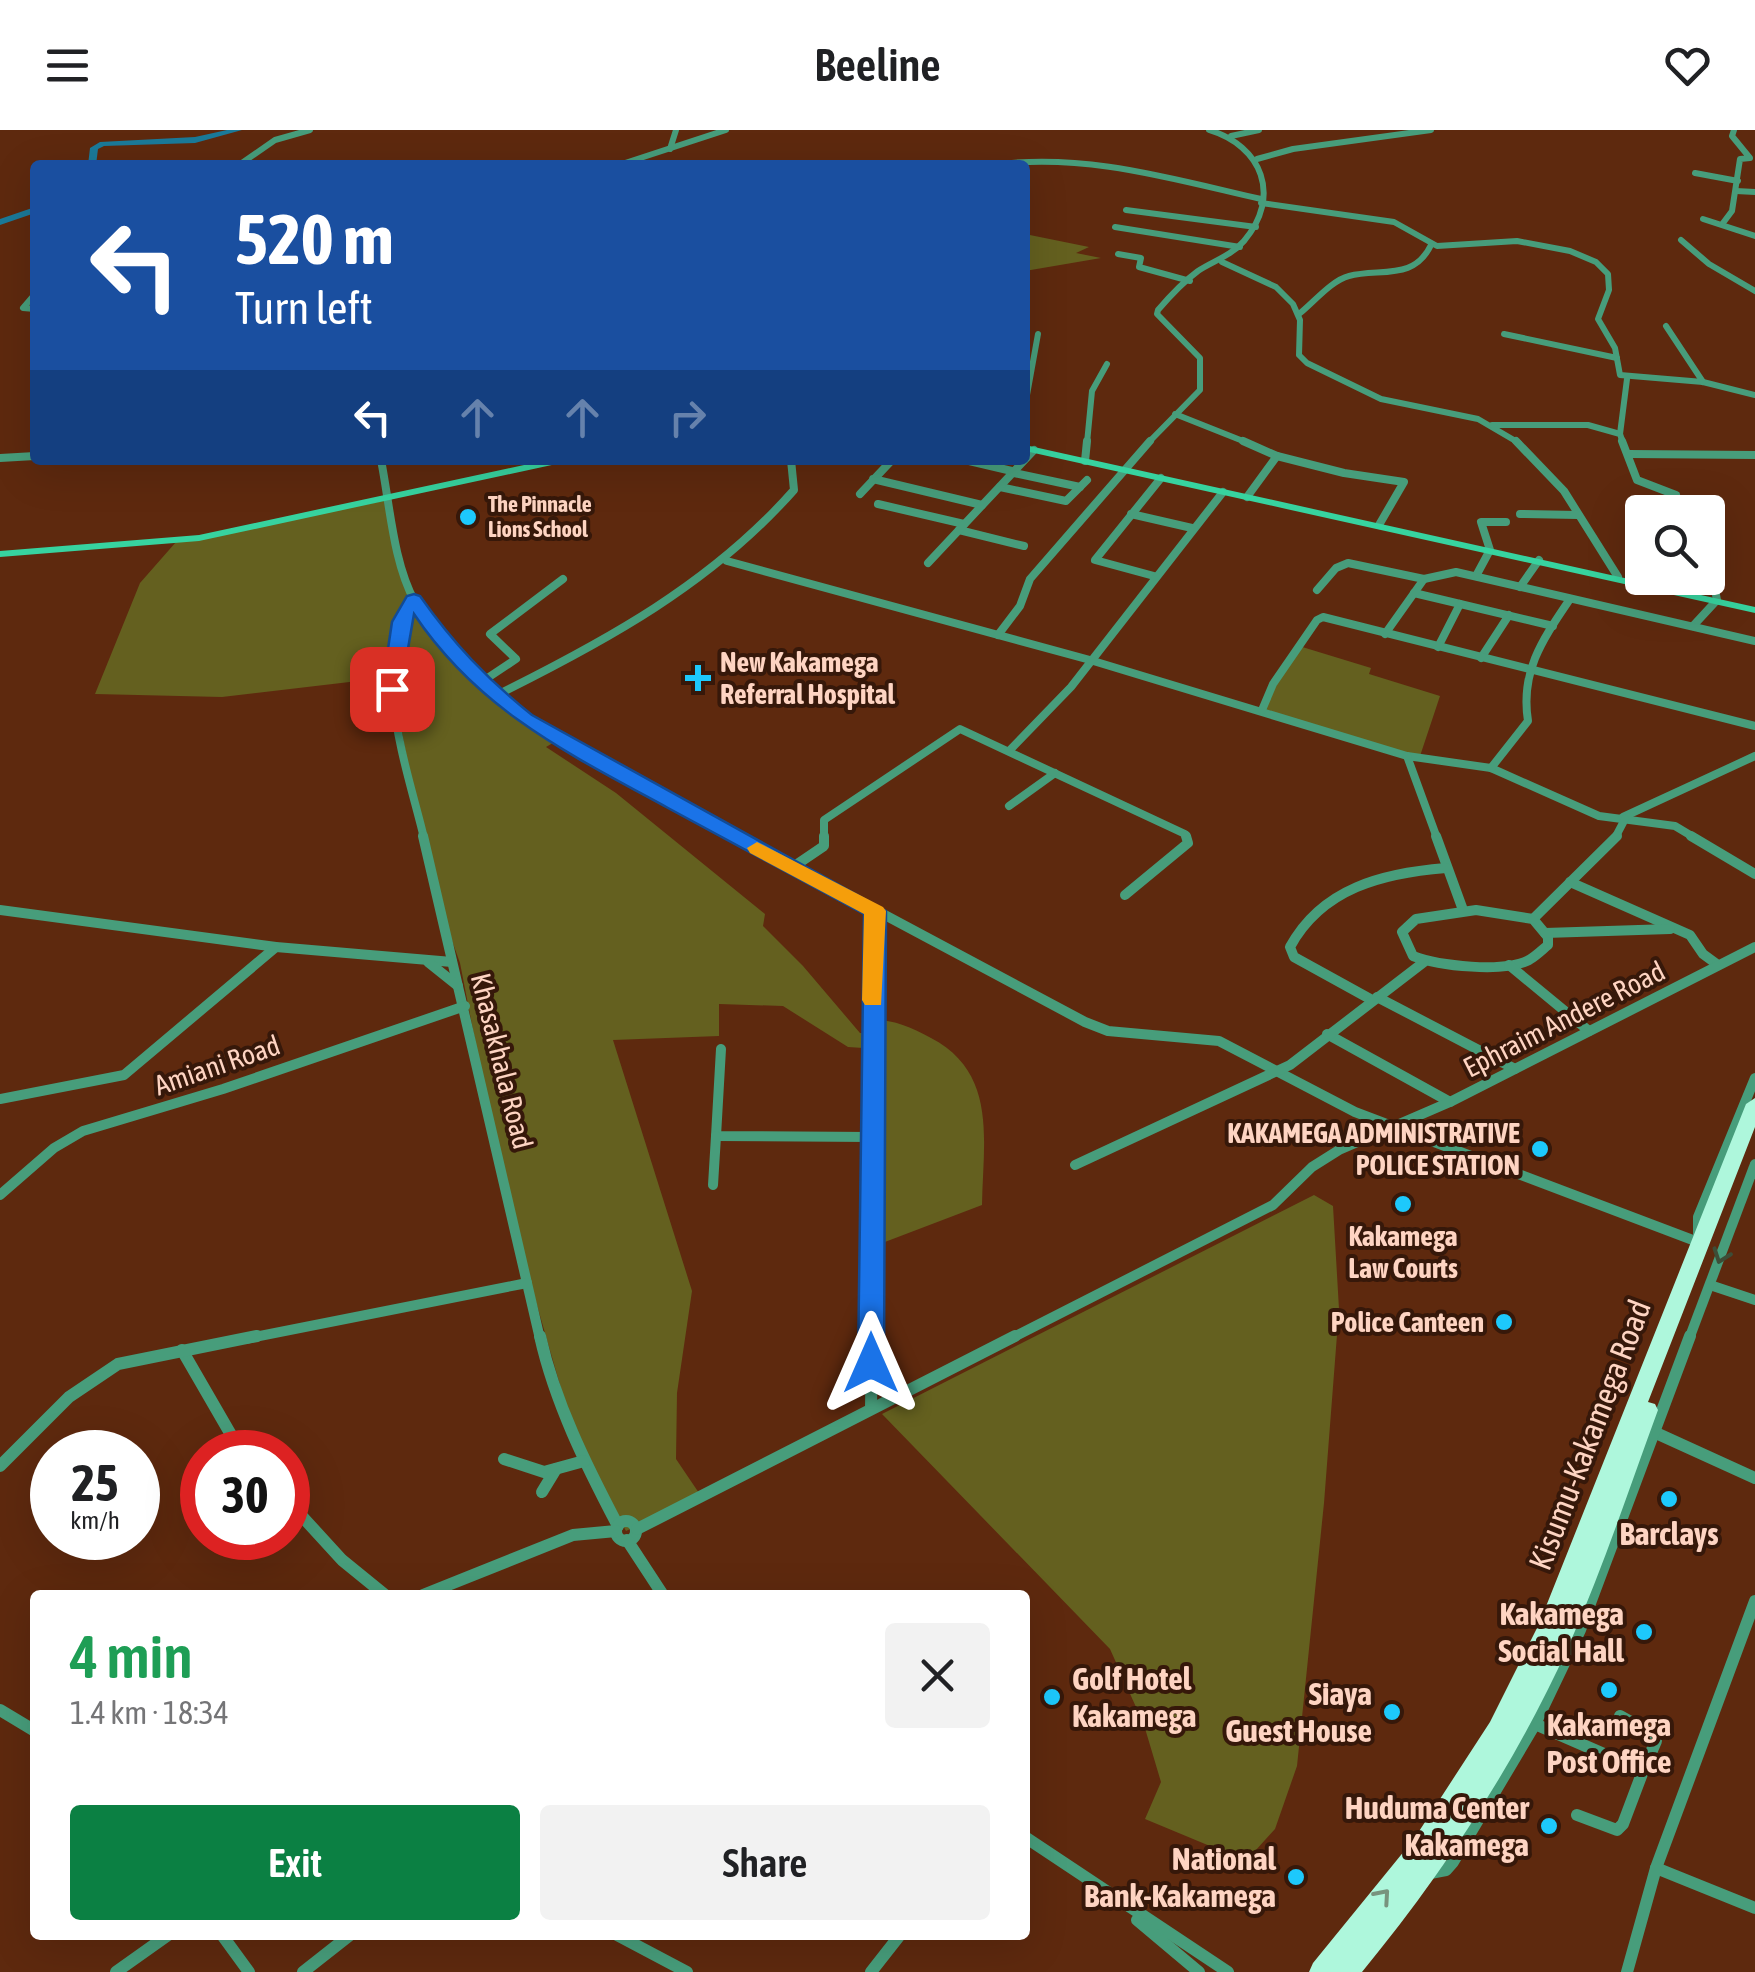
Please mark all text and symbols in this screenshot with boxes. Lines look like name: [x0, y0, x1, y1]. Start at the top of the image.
icon: menu: [40, 38, 95, 93]
icon: heart: [1660, 38, 1715, 93]
text: Beeline: [814, 39, 941, 91]
text: 520 m: [235, 199, 394, 279]
icon: left: [70, 200, 200, 330]
text: Turn left: [235, 282, 373, 334]
icon: left: [345, 390, 400, 445]
icon: ahead: [450, 390, 505, 445]
icon: ahead: [555, 390, 610, 445]
icon: right: [660, 390, 715, 445]
place label: The Pinnacle Lions School: [488, 491, 592, 542]
map controls: [1625, 495, 1725, 595]
button: search: [1625, 495, 1725, 595]
marker: The Pinnacle Lions School: [457, 506, 479, 528]
place label: New Kakamega Referral Hospital: [720, 646, 895, 710]
pin: [350, 647, 435, 732]
icon: arrive: [365, 662, 420, 717]
marker: New Kakamega Referral Hospital: [685, 665, 711, 691]
street label: Ephraim Andere Road: [1458, 954, 1670, 1084]
street label: Khasakhala Road: [465, 970, 539, 1152]
street label: Amiani Road: [150, 1029, 284, 1101]
place label: KAKAMEGA ADMINISTRATIVE POLICE STATION: [1227, 1117, 1520, 1181]
marker: KAKAMEGA ADMINISTRATIVE POLICE STATION: [1529, 1138, 1551, 1160]
marker: Kakamega Law Courts: [1392, 1193, 1414, 1215]
place label: Kakamega Law Courts: [1348, 1220, 1458, 1284]
one-way arrow: [1712, 1246, 1733, 1263]
street label: Kisumu-Kakamega Road: [1521, 1295, 1658, 1575]
place label: Police Canteen: [1331, 1306, 1484, 1338]
position arrow: [819, 1311, 923, 1415]
marker: Police Canteen: [1493, 1311, 1515, 1333]
speed limit sign: 30: [180, 1430, 310, 1560]
text: 25: [71, 1454, 118, 1512]
marker: Barclays: [1658, 1488, 1680, 1510]
text: km/h: [70, 1506, 120, 1534]
place label: Barclays: [1619, 1515, 1719, 1552]
place label: Kakamega Social Hall: [1498, 1595, 1625, 1669]
marker: Kakamega Social Hall: [1633, 1621, 1655, 1643]
text: 4 min: [70, 1622, 193, 1691]
button: close: [885, 1623, 990, 1728]
place label: Golf Hotel Kakamega: [1072, 1660, 1196, 1734]
place label: Siaya Guest House: [1225, 1675, 1372, 1749]
marker: Kakamega Post Office: [1598, 1679, 1620, 1701]
marker: Golf Hotel Kakamega: [1041, 1686, 1063, 1708]
text: 1.4 km · 18:34: [70, 1694, 229, 1731]
marker: Siaya Guest House: [1381, 1701, 1403, 1723]
place label: Kakamega Post Office: [1546, 1706, 1672, 1780]
place label: Huduma Center Kakamega: [1345, 1789, 1530, 1863]
button: Exit: [70, 1805, 520, 1920]
button: Share: [540, 1805, 990, 1920]
marker: Huduma Center Kakamega: [1538, 1815, 1560, 1837]
place label: National Bank-Kakamega: [1084, 1840, 1277, 1914]
marker: National Bank-Kakamega: [1285, 1866, 1307, 1888]
one-way arrow: [1372, 1889, 1390, 1908]

